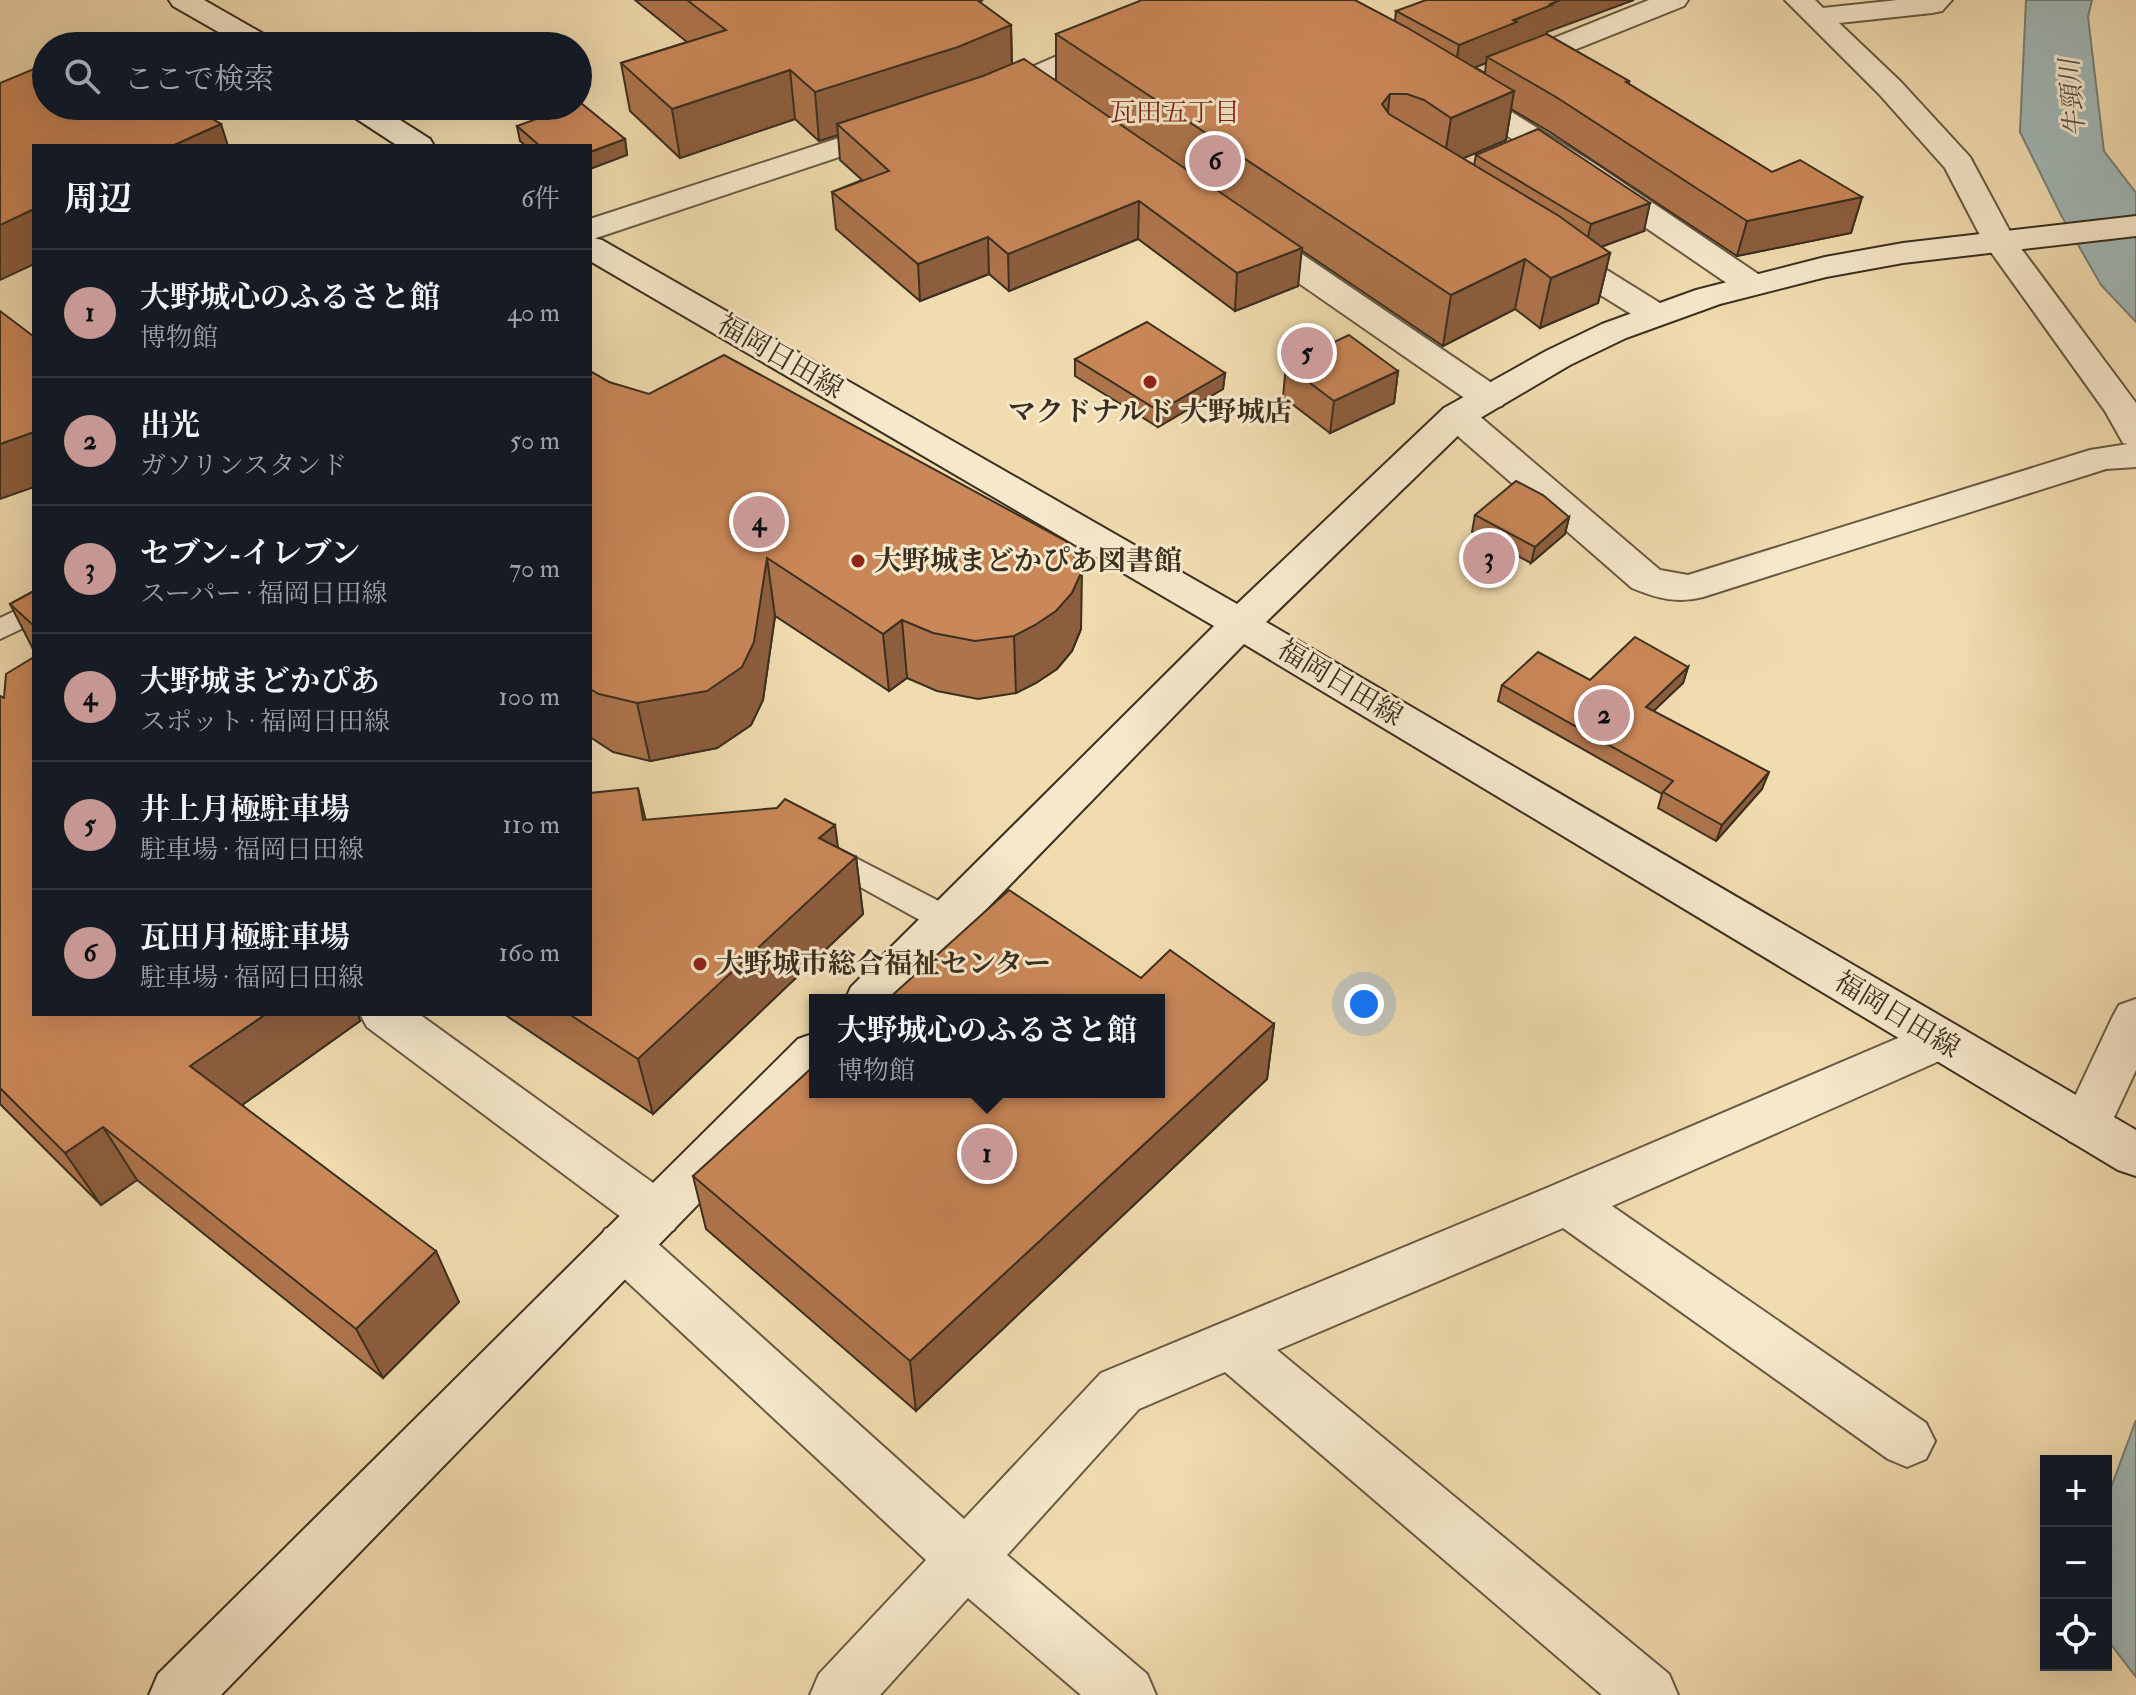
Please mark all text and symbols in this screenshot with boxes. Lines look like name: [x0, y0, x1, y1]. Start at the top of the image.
search box: [32, 32, 592, 120]
icon: search: [60, 54, 104, 98]
water label: 牛頸川: [2053, 55, 2092, 138]
text: ここで検索: [124, 61, 274, 98]
district label: 瓦田五丁目: [1110, 97, 1240, 129]
pin: 6: [1189, 131, 1241, 191]
text: 周辺: [64, 178, 132, 221]
text: 6件: [521, 183, 560, 215]
text: 大野城心のふるさと館: [140, 279, 440, 316]
text: 1: [85, 297, 95, 329]
text: 40 m: [507, 297, 560, 329]
street label: 福岡日田線: [711, 307, 849, 407]
text: 博物館: [140, 322, 218, 354]
pin: 5: [1281, 323, 1333, 383]
marker: マクドナルド 大野城店: [1141, 373, 1159, 391]
place label: マクドナルド 大野城店: [1008, 395, 1292, 430]
text: 出光: [140, 407, 200, 444]
text: 2: [83, 425, 97, 457]
text: 50 m: [510, 425, 560, 457]
text: ガソリンスタンド: [140, 450, 347, 482]
pin: 4: [733, 492, 785, 552]
pin: 3: [1463, 528, 1515, 588]
text: セブン-イレブン: [140, 535, 360, 572]
place label: 大野城まどかぴあ図書館: [874, 544, 1182, 579]
marker: 大野城まどかぴあ図書館: [849, 552, 867, 570]
text: 3: [85, 553, 95, 585]
text: 70 m: [509, 553, 560, 585]
text: スーパー · 福岡日田線: [140, 578, 387, 610]
street label: 福岡日田線: [1271, 632, 1409, 734]
text: 大野城まどかぴあ: [140, 663, 380, 700]
text: 4: [83, 681, 97, 713]
text: 100 m: [499, 681, 560, 713]
pin: 2: [1578, 685, 1630, 745]
text: スポット · 福岡日田線: [140, 706, 390, 738]
text: 井上月極駐車場: [140, 791, 350, 828]
text: 5: [84, 809, 96, 841]
text: 110 m: [503, 809, 560, 841]
text: 駐車場 · 福岡日田線: [140, 834, 364, 866]
text: 瓦田月極駐車場: [140, 919, 350, 956]
text: 6: [83, 937, 97, 969]
text: 160 m: [499, 937, 560, 969]
place label: 大野城市総合福祉センター: [716, 947, 1051, 982]
marker: 大野城市総合福祉センター: [691, 955, 709, 973]
text: 駐車場 · 福岡日田線: [140, 962, 364, 994]
street label: 福岡日田線: [1828, 964, 1966, 1066]
your location: [1344, 984, 1384, 1024]
popup: [809, 994, 1165, 1098]
text: 大野城心のふるさと館: [837, 1012, 1137, 1049]
text: 博物館: [837, 1055, 915, 1087]
pin: 1: [961, 1124, 1013, 1184]
map controls: [2040, 1455, 2112, 1671]
button: +: [2040, 1455, 2112, 1527]
button: −: [2040, 1527, 2112, 1599]
button: locate: [2040, 1599, 2112, 1671]

